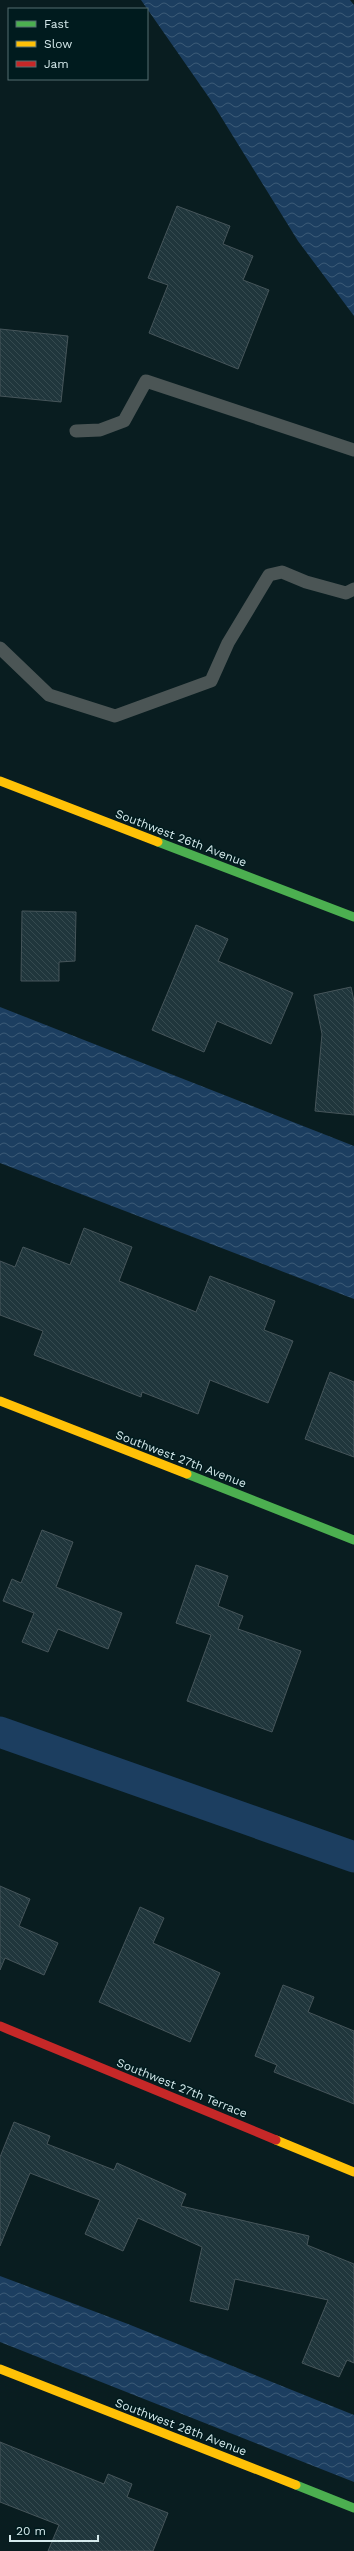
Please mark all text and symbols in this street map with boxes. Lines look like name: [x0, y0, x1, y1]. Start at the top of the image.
legend: [8, 8, 148, 80]
text: Fast: [44, 17, 69, 31]
text: Slow: [44, 37, 72, 51]
text: Jam: [44, 57, 69, 71]
street label: Southwest 26th Avenue: [113, 806, 249, 870]
street label: Southwest 27th Avenue: [114, 1428, 248, 1490]
street label: Southwest 27th Terrace: [115, 2055, 249, 2121]
street label: Southwest 28th Avenue: [113, 2395, 249, 2459]
scale bar: [10, 2517, 98, 2543]
text: 20 m: [16, 2524, 46, 2538]

